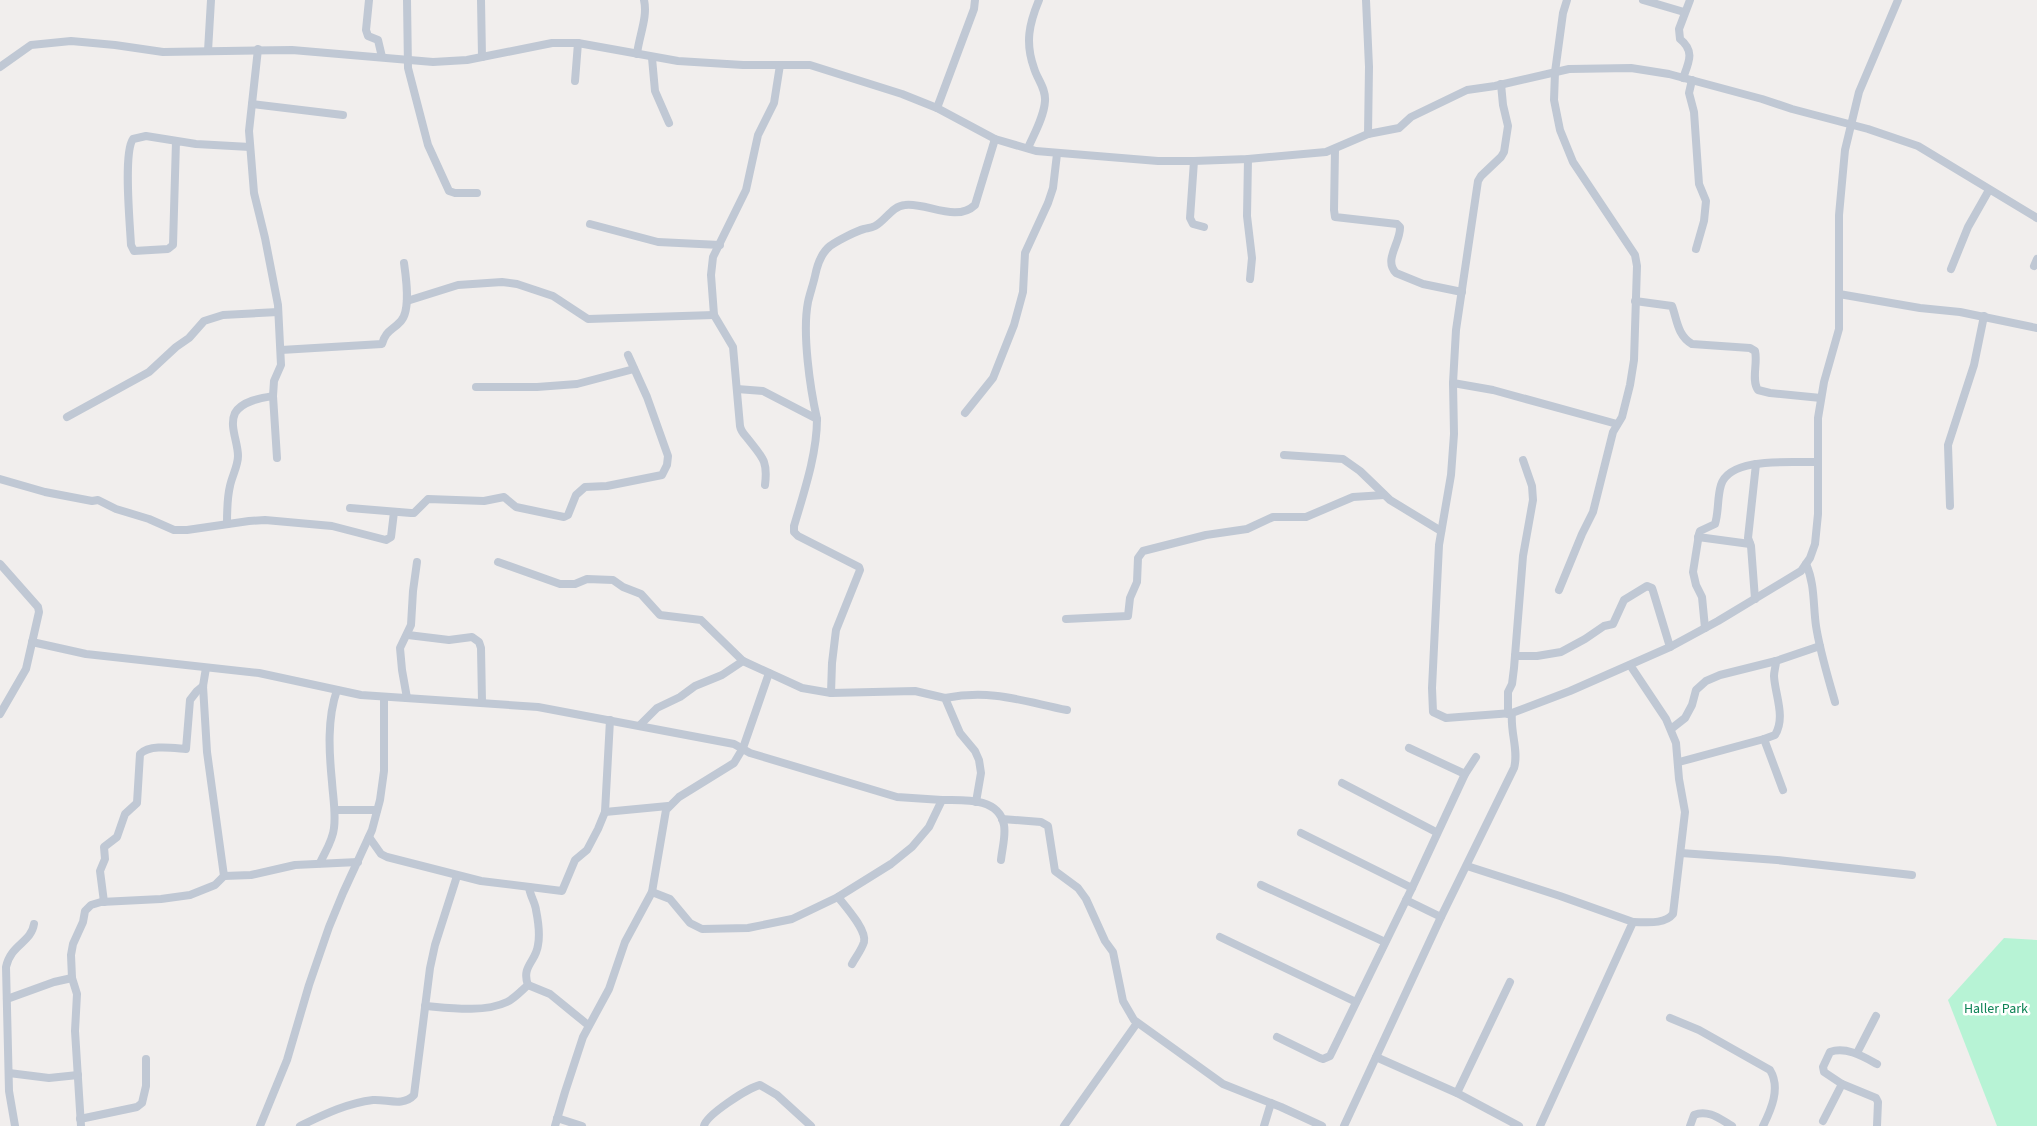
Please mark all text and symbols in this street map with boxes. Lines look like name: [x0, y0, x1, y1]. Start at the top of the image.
park label: Haller Park: [1964, 999, 2028, 1019]

